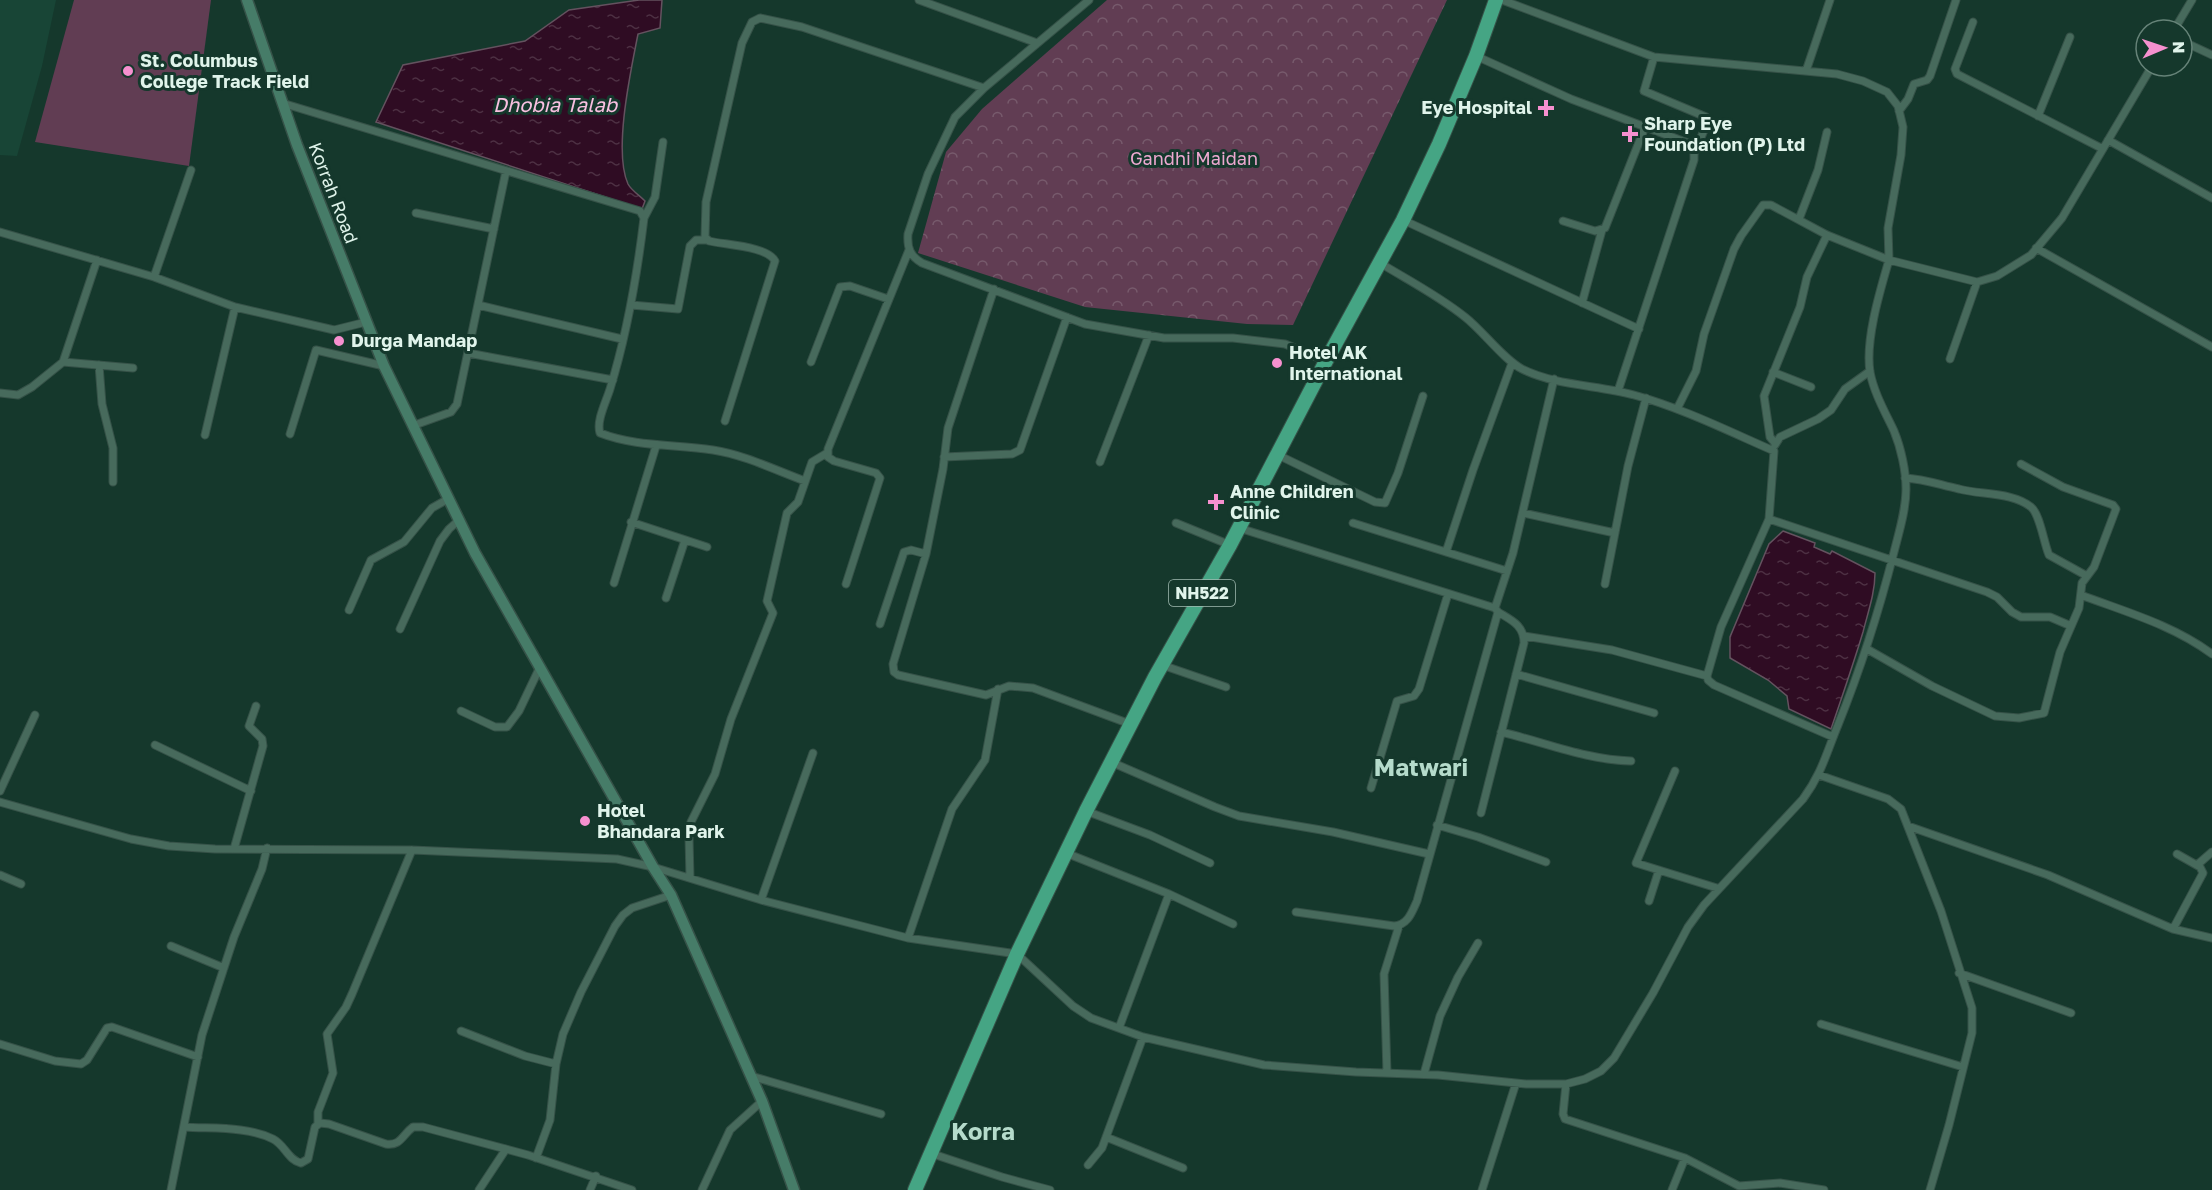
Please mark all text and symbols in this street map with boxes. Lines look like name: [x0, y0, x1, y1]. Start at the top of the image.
north arrow: [2134, 18, 2194, 78]
text: N: [2169, 41, 2189, 54]
place label: St. Columbus College Track Field: [140, 49, 309, 92]
marker: St. Columbus College Track Field: [121, 64, 135, 78]
water label: Dhobia Talab: [493, 92, 619, 116]
place label: Eye Hospital: [1421, 96, 1532, 118]
marker: Eye Hospital: [1537, 99, 1555, 117]
place label: Sharp Eye Foundation (P) Ltd: [1644, 112, 1805, 155]
marker: Sharp Eye Foundation (P) Ltd: [1621, 125, 1639, 143]
street label: Korrah Road: [305, 139, 363, 246]
park label: Gandhi Maidan: [1130, 147, 1258, 169]
place label: Durga Mandap: [351, 329, 477, 351]
marker: Durga Mandap: [332, 334, 346, 348]
place label: Hotel AK International: [1289, 341, 1402, 384]
marker: Hotel AK International: [1270, 356, 1284, 370]
place label: Anne Children Clinic: [1230, 480, 1354, 523]
marker: Anne Children Clinic: [1207, 493, 1225, 511]
road number: NH522: [1169, 580, 1235, 606]
district label: Matwari: [1374, 752, 1468, 781]
place label: Hotel Bhandara Park: [597, 799, 725, 842]
marker: Hotel Bhandara Park: [578, 814, 592, 828]
district label: Korra: [951, 1116, 1015, 1145]

